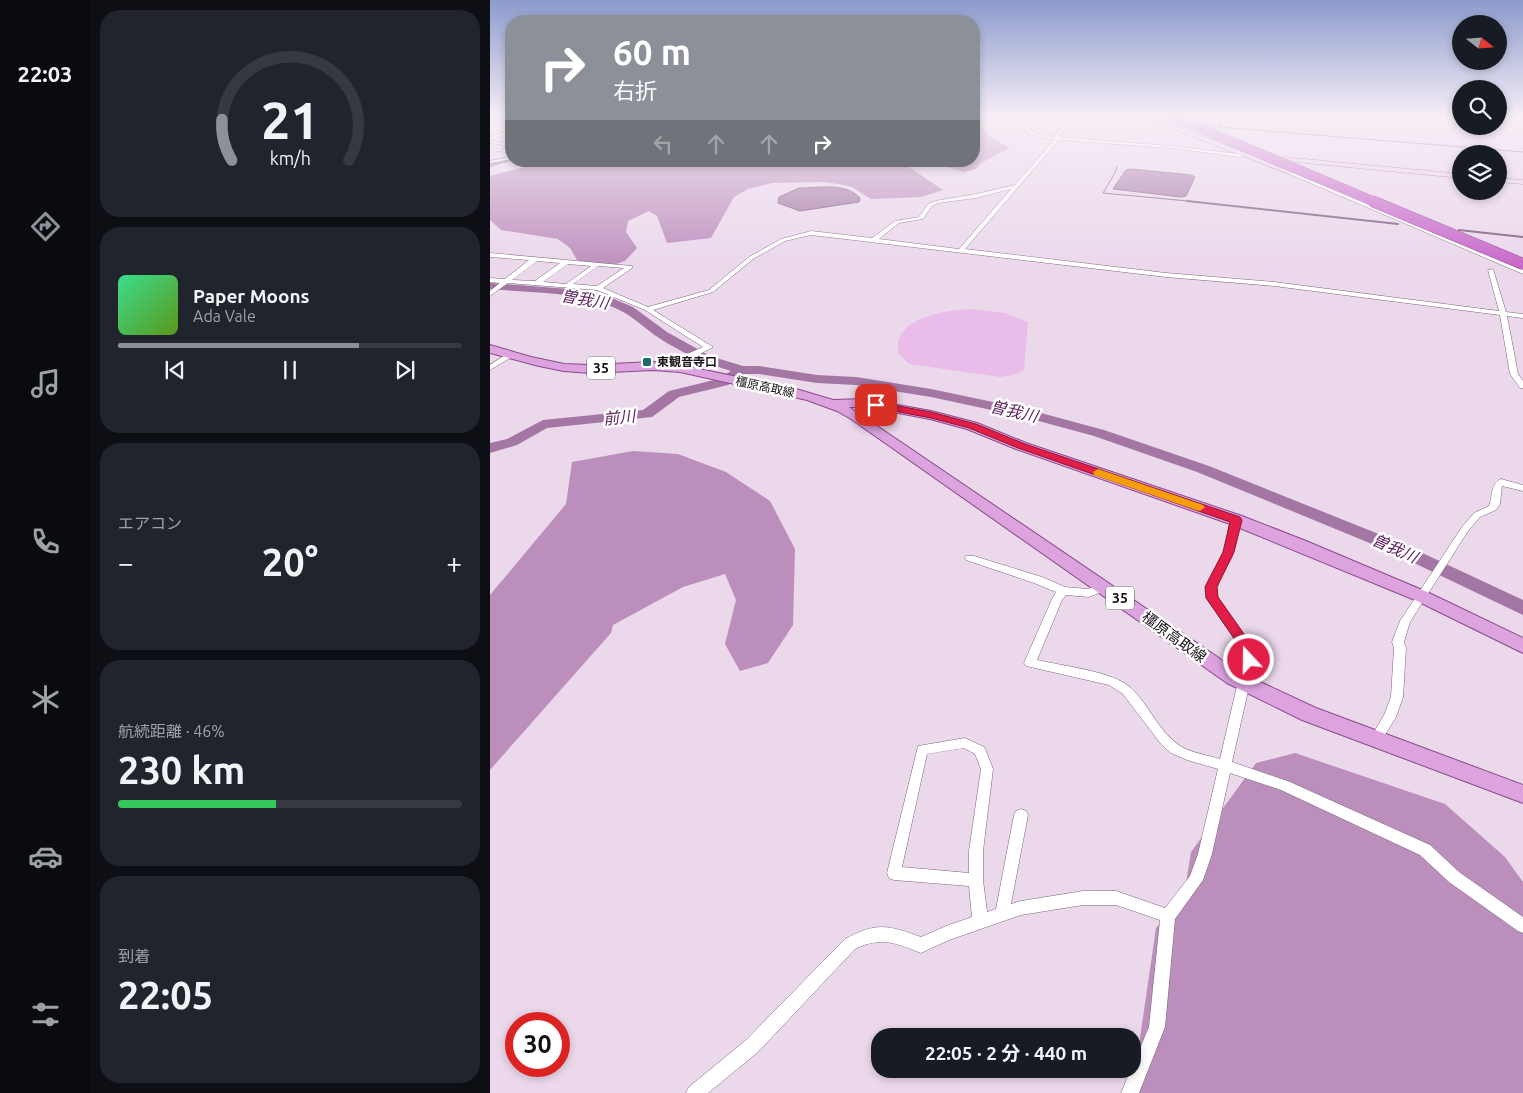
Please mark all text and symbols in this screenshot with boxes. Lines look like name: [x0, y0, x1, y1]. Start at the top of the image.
north arrow: [1452, 15, 1508, 70]
map controls: [1452, 15, 1507, 200]
text: 60 m: [613, 32, 691, 72]
icon: right: [530, 35, 595, 100]
text: 22:03: [17, 61, 73, 86]
text: 右折: [613, 78, 657, 103]
button: search: [1452, 80, 1507, 135]
text: 21: [261, 91, 319, 149]
icon: left: [649, 130, 677, 158]
icon: ahead: [702, 130, 730, 158]
icon: ahead: [755, 130, 783, 158]
icon: right: [808, 130, 836, 158]
button: layers: [1452, 145, 1507, 200]
text: km/h: [269, 148, 311, 168]
icon: directions: [28, 209, 63, 244]
text: Paper Moons: [193, 285, 310, 307]
water label: 曽我川: [560, 286, 612, 312]
text: Ada Vale: [193, 307, 256, 325]
place label: 東観音寺口: [657, 355, 717, 368]
icon: previous: [161, 356, 189, 384]
icon: pause: [276, 356, 304, 384]
icon: next: [391, 356, 419, 384]
road number: 35: [587, 356, 615, 379]
marker: 東観音寺口: [641, 356, 653, 368]
icon: music: [28, 366, 63, 401]
street label: 橿原高取線: [734, 374, 796, 399]
pin: [855, 384, 897, 426]
icon: arrive: [862, 391, 890, 419]
water label: 曽我川: [989, 397, 1041, 426]
water label: 前川: [602, 406, 638, 428]
text: エアコン: [118, 514, 182, 532]
icon: phone: [28, 524, 63, 559]
water label: 曽我川: [1369, 530, 1422, 567]
text: 20°: [262, 541, 318, 583]
text: −: [118, 547, 134, 578]
text: +: [446, 547, 462, 578]
road number: 35: [1106, 586, 1134, 610]
street label: 橿原高取線: [1139, 608, 1210, 666]
position arrow: [1222, 633, 1274, 685]
icon: climate: [28, 682, 63, 717]
text: 航続距離 · 46%: [118, 722, 225, 740]
text: 230 km: [118, 749, 245, 791]
icon: car: [28, 839, 63, 874]
text: 到着: [118, 947, 150, 965]
text: 22:05: [118, 974, 213, 1016]
icon: filters: [28, 997, 63, 1032]
speed limit sign: 30: [505, 1012, 570, 1077]
text: 22:05 · 2 分 · 440 m: [925, 1042, 1087, 1064]

